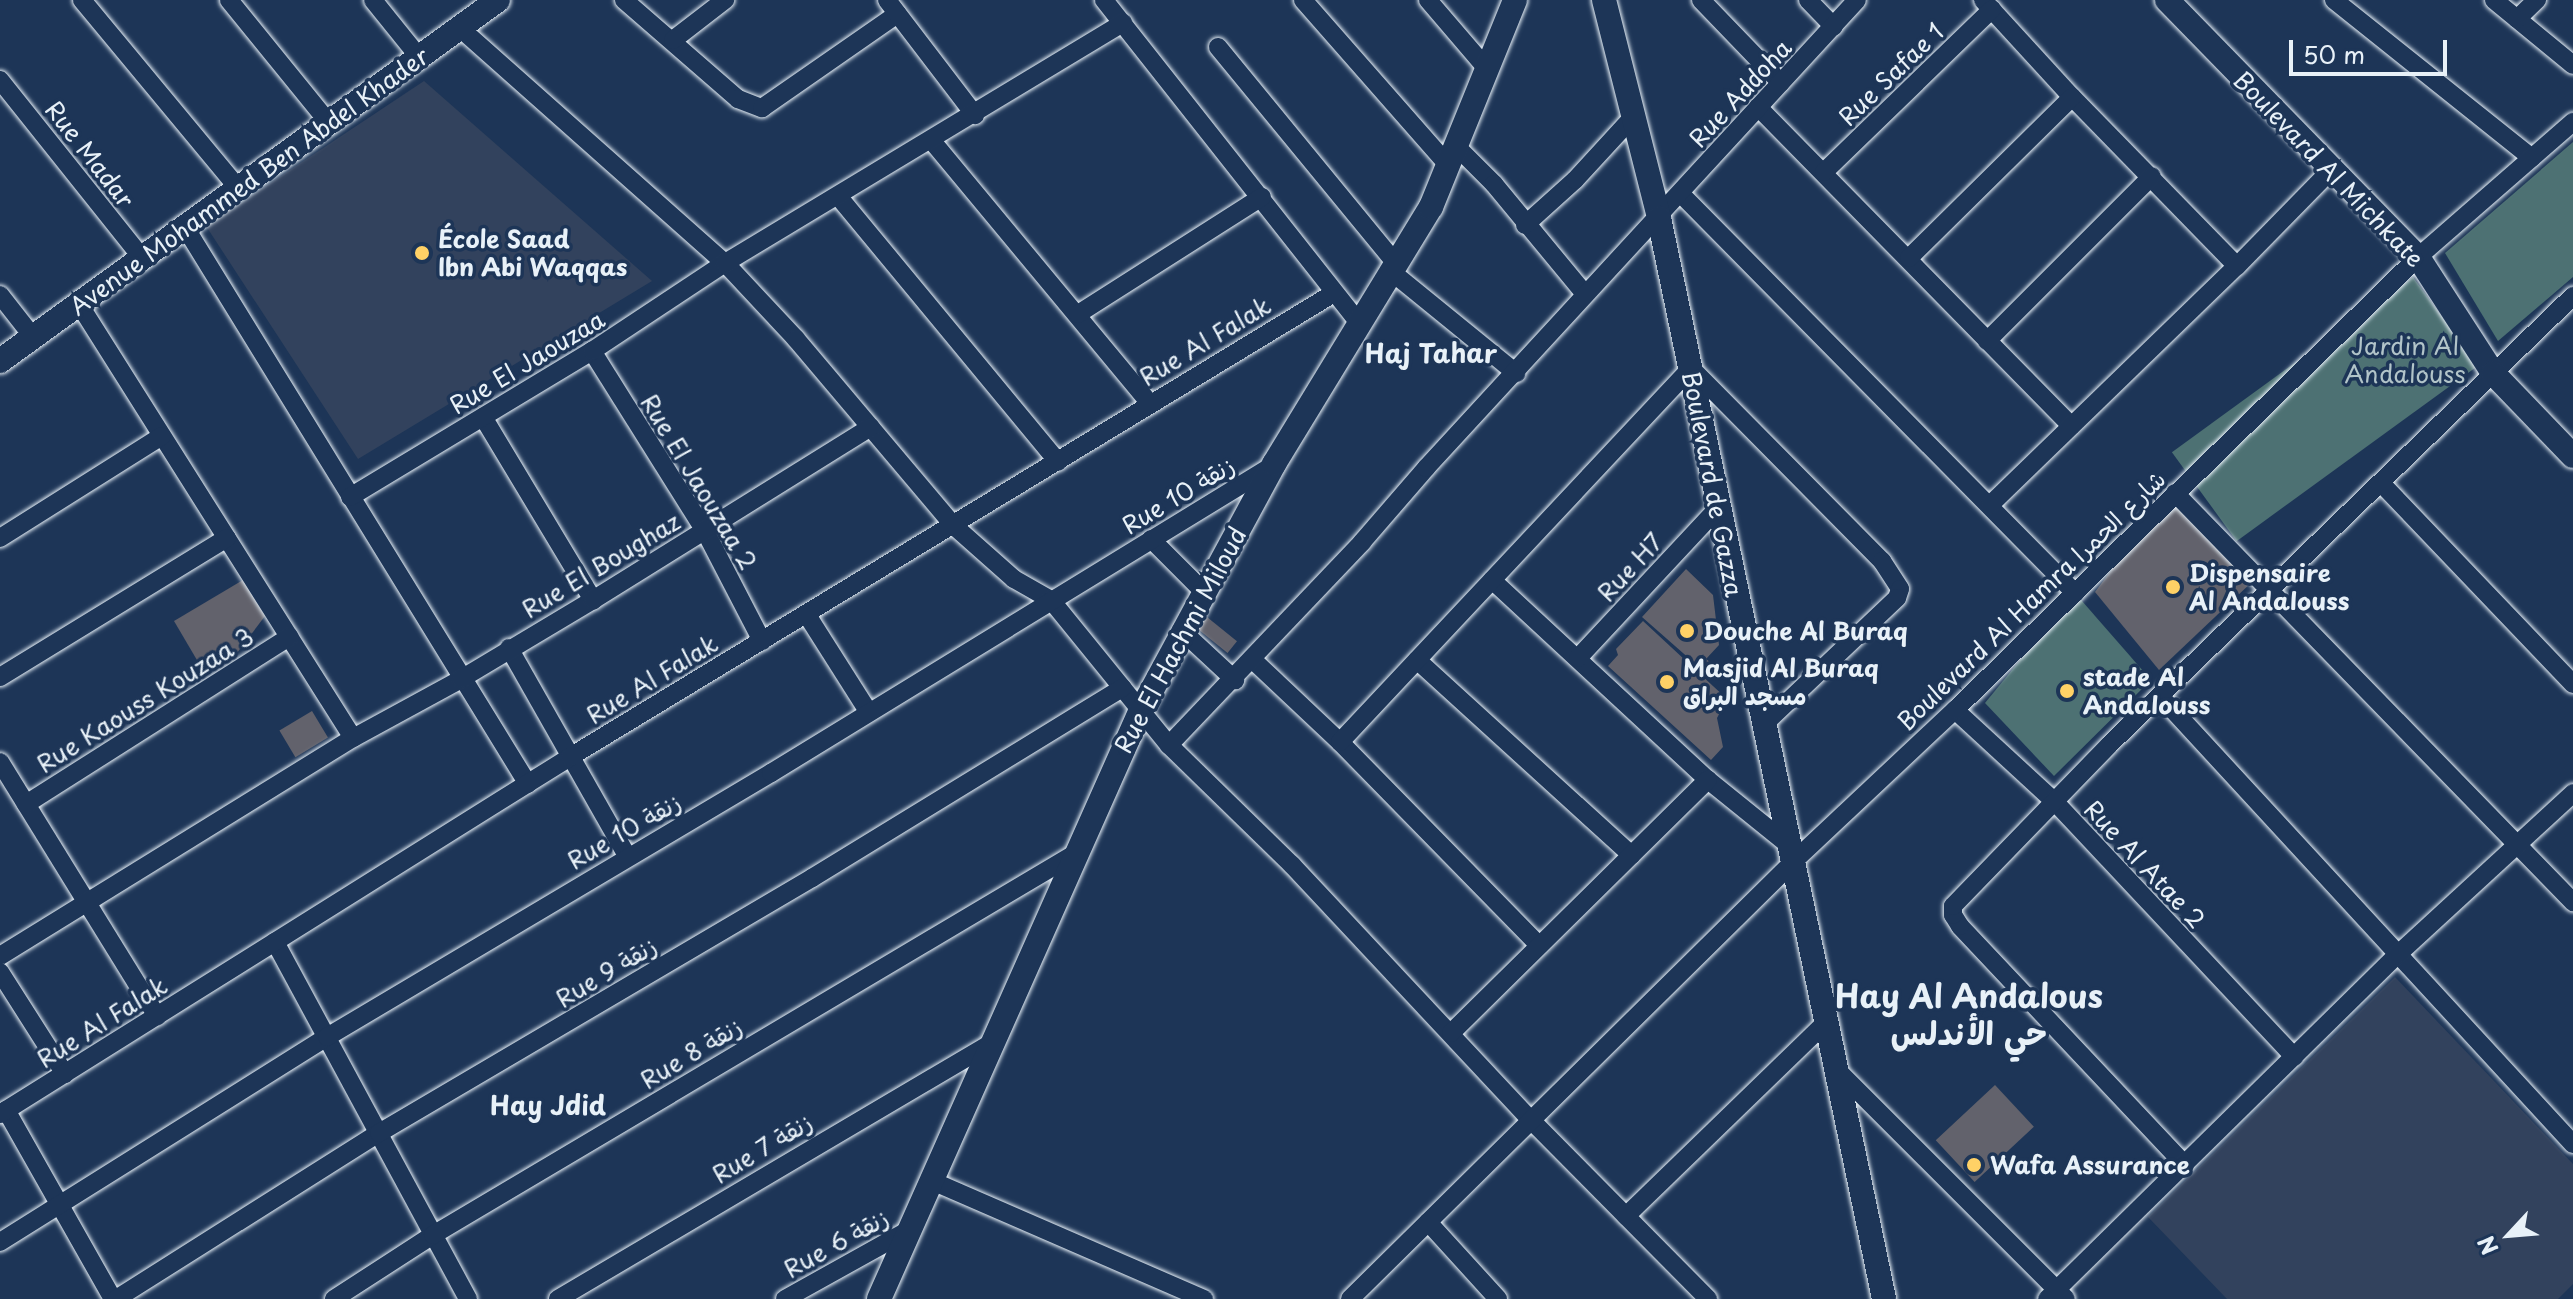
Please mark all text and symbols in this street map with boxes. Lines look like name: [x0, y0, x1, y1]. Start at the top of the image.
street label: Rue Safae 1: [1832, 16, 1950, 132]
scale bar: [2293, 24, 2451, 74]
street label: Rue Addoha: [1682, 32, 1798, 154]
text: 50 m: [2303, 36, 2365, 72]
street label: Avenue Mohammed Ben Abdel Khader: [63, 41, 435, 321]
street label: Boulevard Al Michkate: [2228, 65, 2430, 273]
street label: Rue Madar: [39, 95, 141, 213]
place label: École Saad Ibn Abi Waqqas: [438, 225, 628, 281]
marker: École Saad Ibn Abi Waqqas: [413, 244, 431, 262]
street label: Rue Al Falak: [1133, 290, 1277, 392]
street label: Rue El Jaouzaa: [443, 304, 611, 420]
park label: Jardin Al Andalouss: [2344, 332, 2466, 388]
district label: Haj Tahar: [1364, 337, 1498, 369]
street label: Boulevard de Gazza: [1677, 369, 1749, 599]
street label: Rue El Jaouzaa 2: [634, 388, 764, 576]
street label: Rue 10 زنقة: [1116, 450, 1240, 540]
street label: Boulevard Al Hamra شارع الحمرا: [1891, 464, 2171, 736]
street label: Rue El Boughaz: [516, 506, 686, 624]
street label: Rue El Hachmi Miloud: [1107, 521, 1253, 759]
street label: Rue H7: [1591, 526, 1669, 608]
place label: Dispensaire Al Andalouss: [2189, 559, 2350, 615]
marker: Dispensaire Al Andalouss: [2164, 578, 2182, 596]
place label: Douche Al Buraq: [1703, 617, 1910, 645]
street label: Rue Kaouss Kouzaa 3: [32, 622, 258, 778]
marker: Douche Al Buraq: [1678, 622, 1696, 640]
street label: Rue Al Falak: [580, 628, 724, 730]
place label: Masjid Al Buraq مسجد البراق: [1683, 654, 1881, 710]
place label: stade Al Andalouss: [2083, 663, 2210, 719]
marker: Masjid Al Buraq مسجد البراق: [1658, 673, 1676, 691]
marker: stade Al Andalouss: [2058, 682, 2076, 700]
street label: Rue 10 زنقة: [561, 787, 687, 875]
street label: Rue Al Atae 2: [2078, 793, 2212, 935]
street label: Rue 9 زنقة: [550, 930, 662, 1014]
street label: Rue Al Falak: [31, 970, 173, 1074]
district label: Hay Al Andalous حي الأندلس: [1831, 977, 2107, 1052]
street label: Rue 8 زنقة: [635, 1011, 747, 1095]
district label: Hay Jdid: [489, 1089, 607, 1121]
street label: Rue 7 زنقة: [706, 1107, 818, 1189]
place label: Wafa Assurance: [1990, 1151, 2191, 1179]
marker: Wafa Assurance: [1965, 1156, 1983, 1174]
north arrow: [2469, 1195, 2549, 1275]
street label: Rue 6 زنقة: [778, 1202, 894, 1284]
text: N: [2468, 1231, 2506, 1261]

